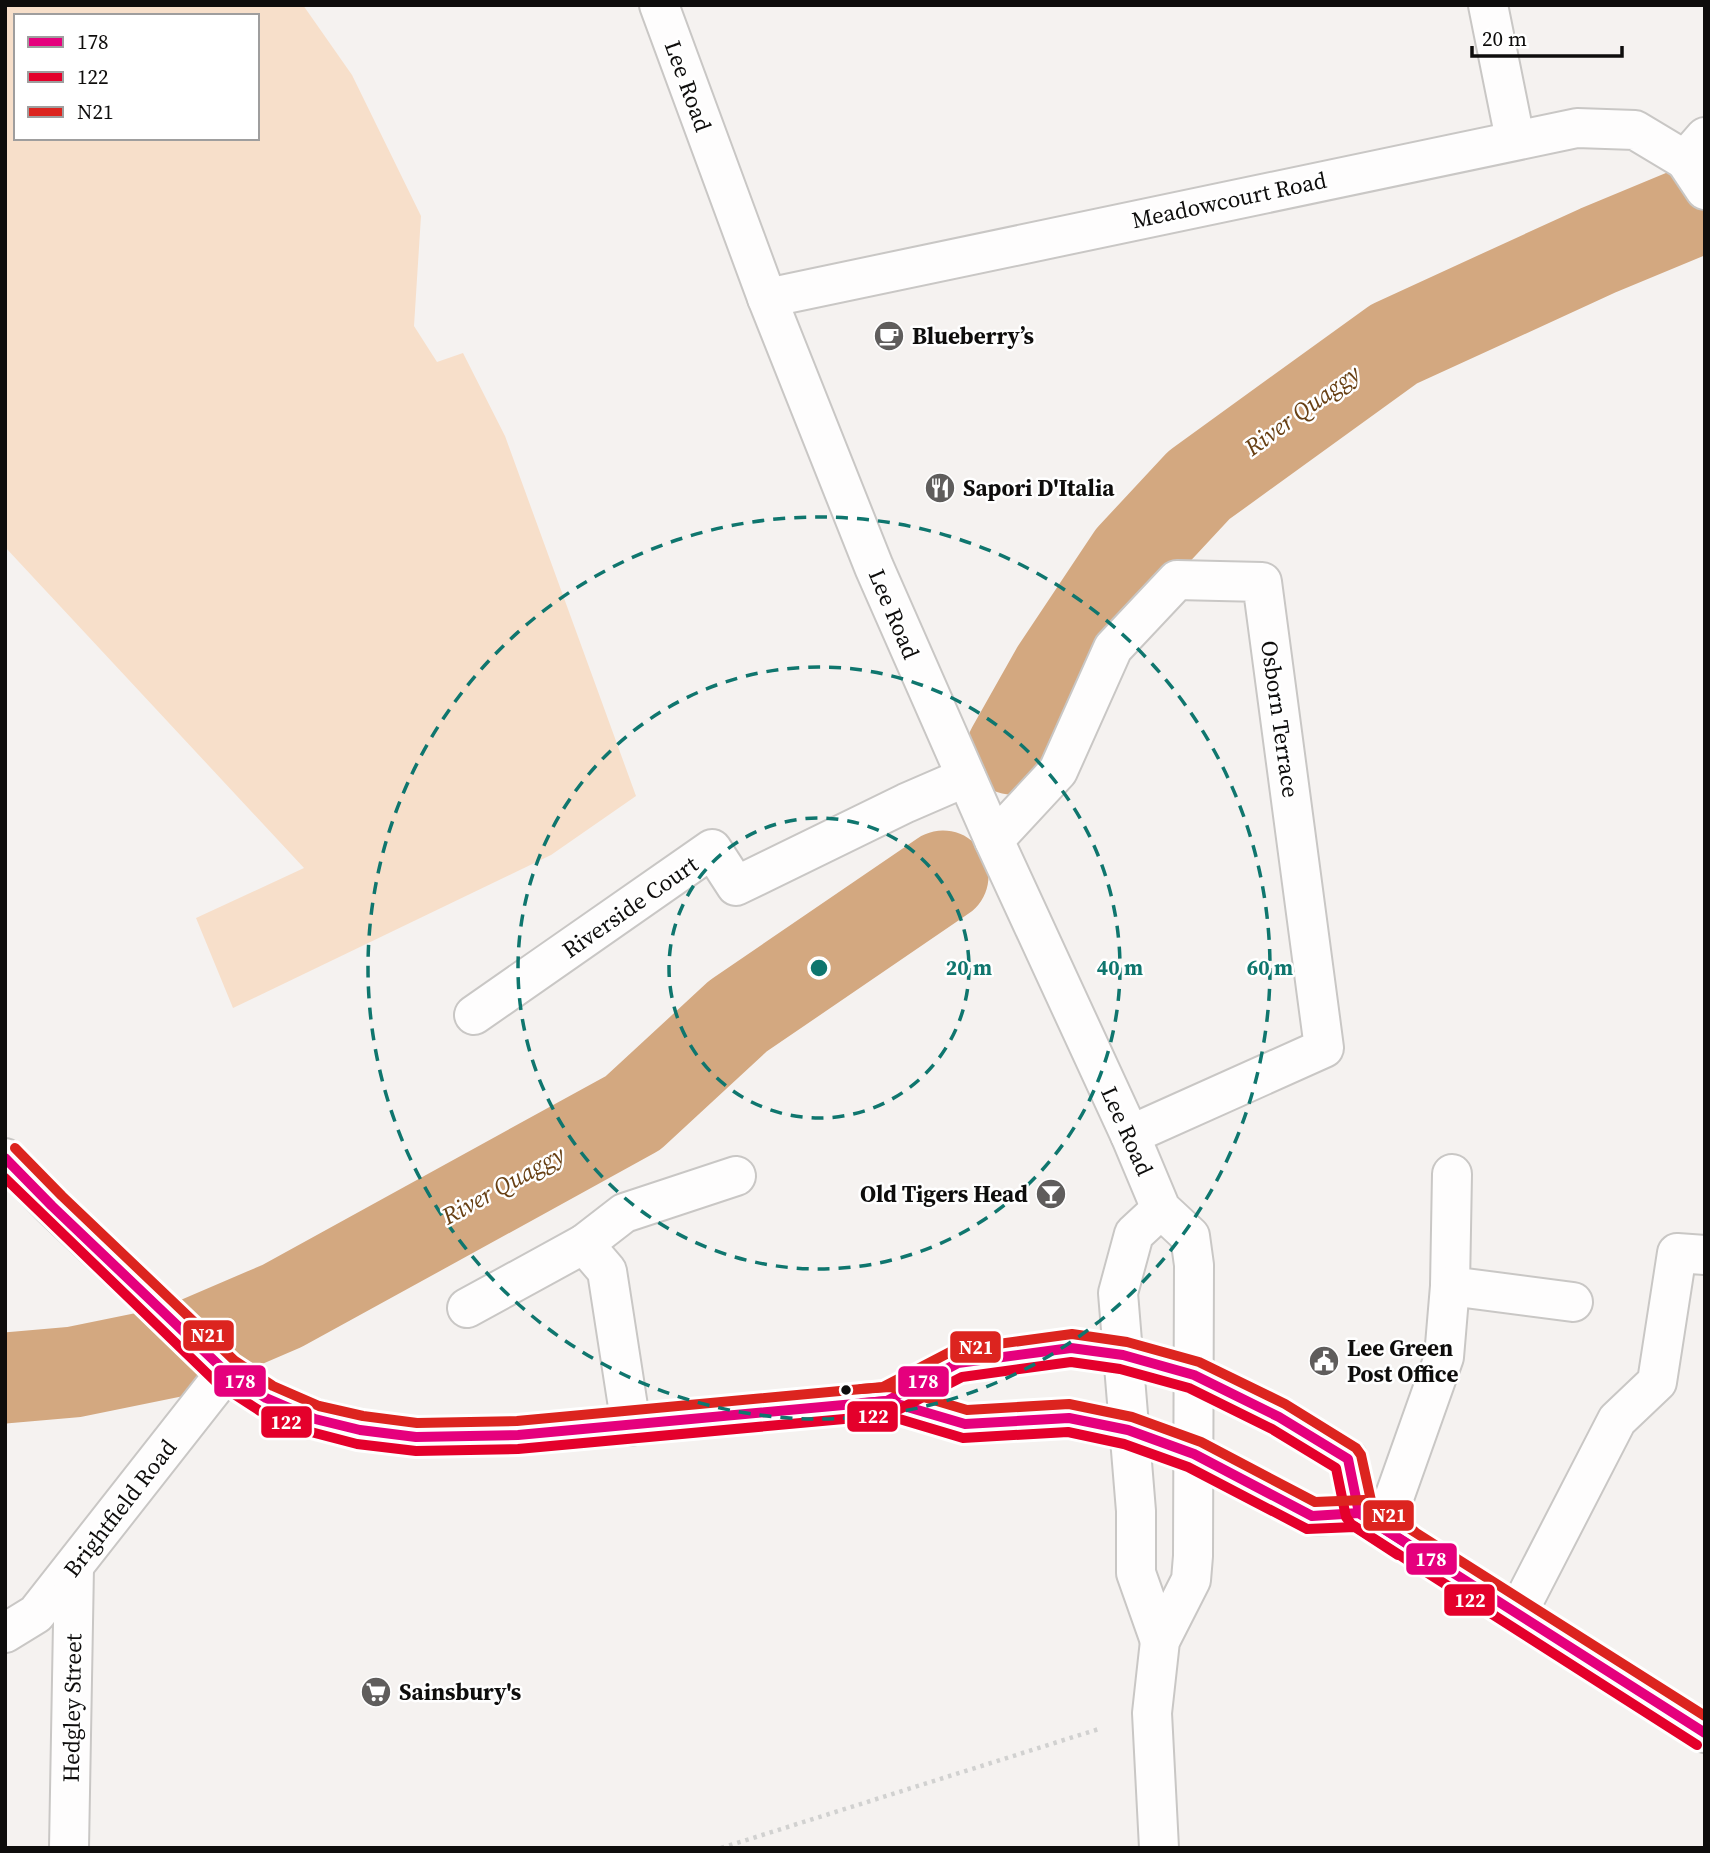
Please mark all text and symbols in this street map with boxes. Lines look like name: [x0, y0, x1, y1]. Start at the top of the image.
legend: [14, 14, 259, 140]
scale bar: [1472, 14, 1622, 58]
text: 20 m: [1482, 24, 1527, 53]
text: 178: [77, 27, 109, 56]
street label: Lee Road: [657, 36, 719, 136]
text: 122: [77, 62, 109, 91]
text: N21: [77, 97, 113, 126]
street label: Meadowcourt Road: [1129, 164, 1329, 236]
cafe icon: Blueberry’s: [872, 319, 906, 353]
place label: Blueberry’s: [912, 320, 1034, 352]
water label: River Quaggy: [1237, 356, 1367, 464]
restaurant icon: Sapori D'Italia: [923, 471, 957, 505]
place label: Sapori D'Italia: [963, 472, 1115, 504]
street label: Lee Road: [861, 564, 927, 664]
street label: Osborn Terrace: [1253, 638, 1307, 800]
street label: Riverside Court: [556, 848, 705, 966]
text: 20 m: [946, 953, 992, 982]
text: 40 m: [1097, 953, 1143, 982]
text: 60 m: [1247, 953, 1293, 982]
centre of rings: [807, 956, 831, 980]
street label: Lee Road: [1093, 1081, 1161, 1181]
water label: River Quaggy: [435, 1137, 571, 1233]
bar icon: Old Tigers Head: [1034, 1177, 1068, 1211]
place label: Old Tigers Head: [860, 1178, 1028, 1210]
line badge: N21: [182, 1319, 235, 1352]
text: N21: [191, 1322, 225, 1348]
line badge: N21: [949, 1330, 1002, 1364]
place label: Lee Green Post Office: [1347, 1332, 1458, 1390]
text: N21: [959, 1334, 993, 1360]
public building icon: Lee Green Post Office: [1307, 1344, 1341, 1378]
line badge: 178: [213, 1364, 267, 1398]
line badge: 178: [897, 1365, 950, 1398]
text: 178: [225, 1368, 255, 1394]
text: 178: [908, 1368, 938, 1394]
unlabelled marker: [839, 1383, 853, 1397]
line badge: 122: [846, 1400, 899, 1433]
text: 122: [858, 1403, 888, 1429]
line badge: 122: [260, 1405, 313, 1439]
text: 122: [271, 1409, 301, 1435]
street label: Brightfield Road: [56, 1432, 184, 1584]
line badge: N21: [1362, 1499, 1415, 1532]
text: N21: [1372, 1502, 1406, 1528]
line badge: 178: [1405, 1542, 1458, 1576]
text: 178: [1416, 1546, 1446, 1572]
line badge: 122: [1443, 1583, 1496, 1617]
text: 122: [1455, 1587, 1485, 1613]
street label: Hedgley Street: [55, 1633, 89, 1783]
supermarket icon: Sainsbury's: [359, 1675, 393, 1709]
place label: Sainsbury's: [399, 1676, 521, 1708]

